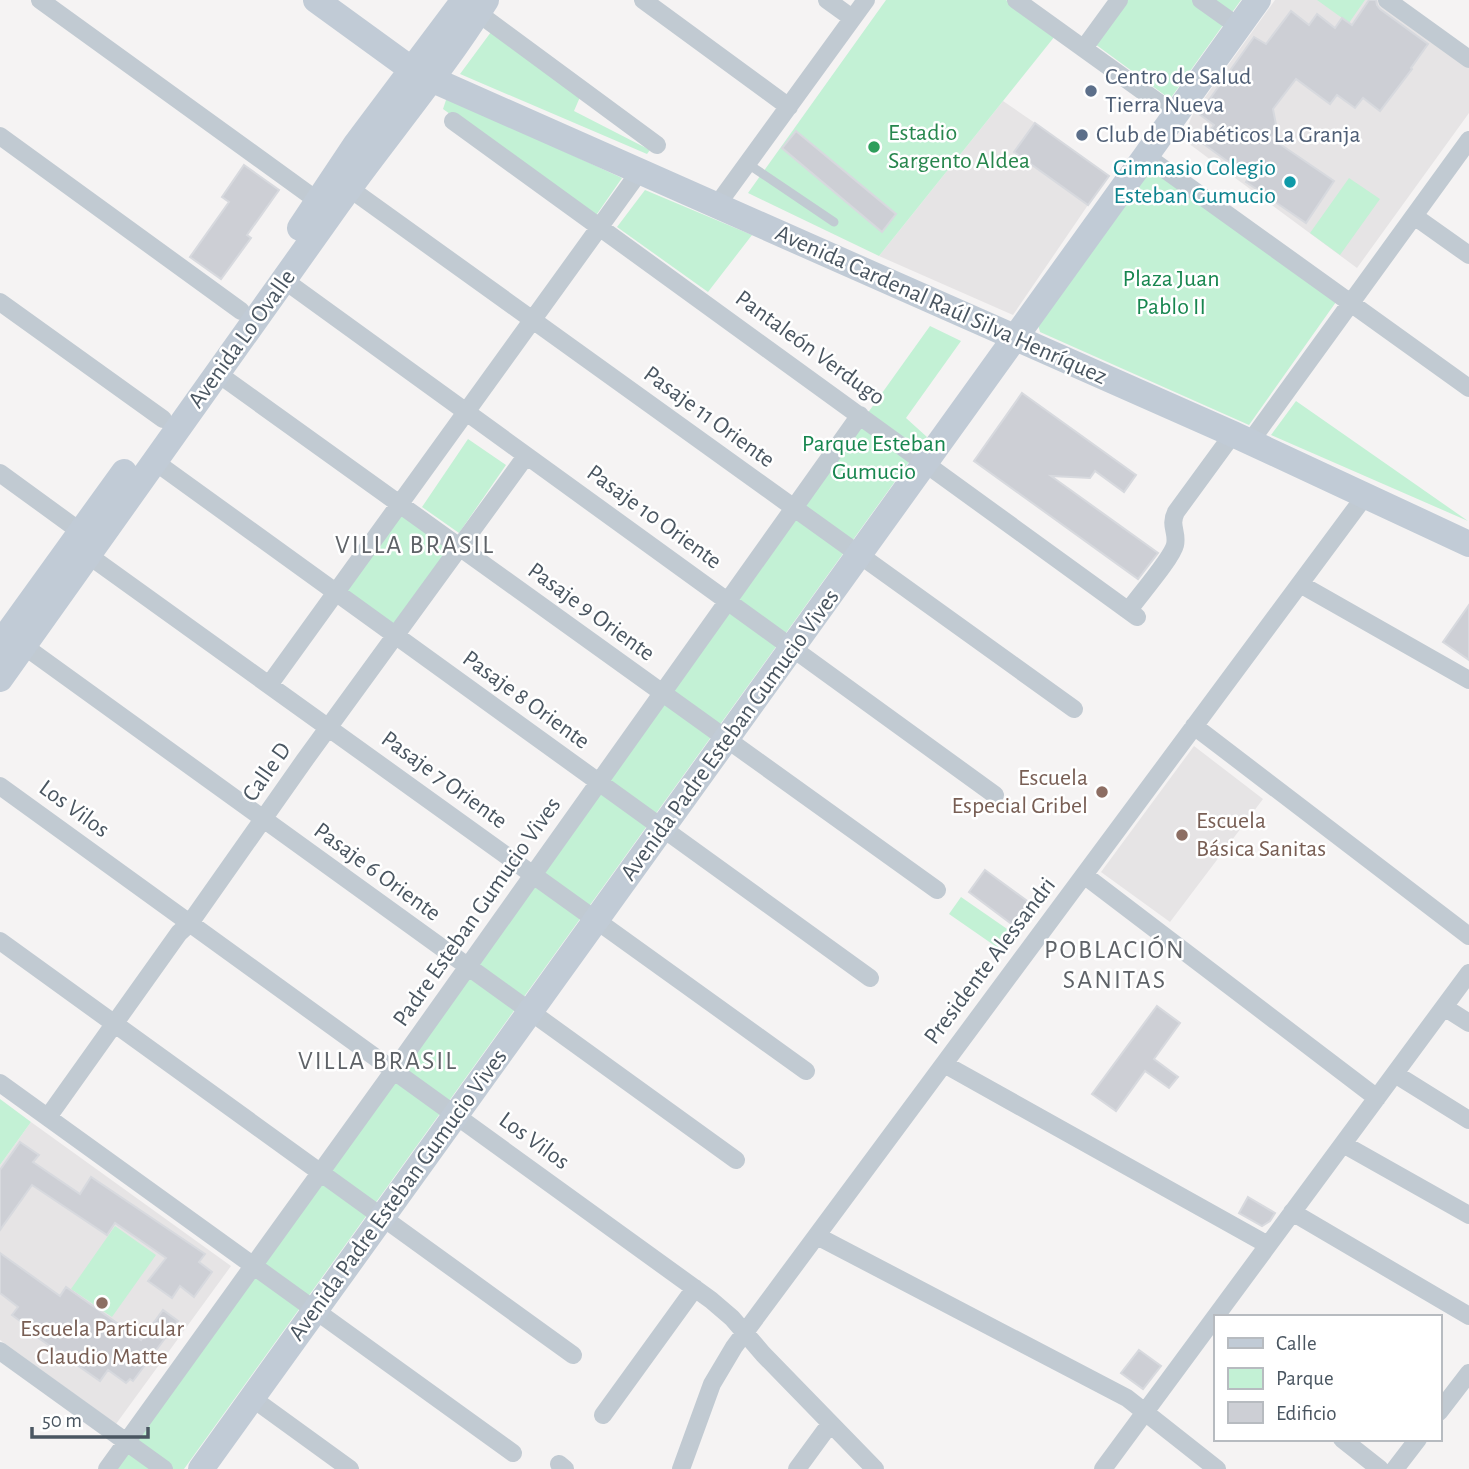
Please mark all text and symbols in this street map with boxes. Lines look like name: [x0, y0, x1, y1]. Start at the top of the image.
place label: Centro de Salud Tierra Nueva: [1105, 65, 1252, 117]
marker: Centro de Salud Tierra Nueva: [1083, 83, 1099, 99]
place label: Estadio Sargento Aldea: [888, 121, 1030, 173]
place label: Club de Diabéticos La Granja: [1096, 123, 1361, 147]
marker: Club de Diabéticos La Granja: [1074, 127, 1090, 143]
marker: Estadio Sargento Aldea: [866, 139, 882, 155]
place label: Gimnasio Colegio Esteban Gumucio: [1113, 156, 1276, 208]
marker: Gimnasio Colegio Esteban Gumucio: [1282, 174, 1298, 190]
street label: Avenida Cardenal Raúl Silva Henríquez: [772, 221, 1110, 389]
street label: Avenida Lo Ovalle: [184, 265, 300, 413]
park label: Plaza Juan Pablo II: [1122, 267, 1220, 319]
street label: Pantaleón Verdugo: [731, 286, 889, 410]
street label: Pasaje 11 Oriente: [639, 362, 779, 472]
park label: Parque Esteban Gumucio: [802, 432, 946, 484]
street label: Pasaje 10 Oriente: [582, 460, 726, 574]
district label: VILLA BRASIL: [335, 532, 495, 558]
street label: Pasaje 9 Oriente: [523, 558, 659, 666]
street label: Avenida Padre Esteban Gumucio Vives: [616, 585, 844, 885]
street label: Pasaje 8 Oriente: [458, 646, 594, 754]
street label: Pasaje 7 Oriente: [377, 727, 511, 833]
street label: Calle D: [238, 738, 296, 806]
place label: Escuela Especial Gribel: [951, 766, 1088, 818]
street label: Los Vilos: [34, 776, 114, 842]
marker: Escuela Especial Gribel: [1094, 784, 1110, 800]
street label: Padre Esteban Gumucio Vives: [389, 793, 565, 1031]
place label: Escuela Básica Sanitas: [1196, 809, 1326, 861]
street label: Pasaje 6 Oriente: [309, 818, 445, 926]
marker: Escuela Básica Sanitas: [1174, 827, 1190, 843]
street label: Presidente Alessandri: [920, 873, 1060, 1049]
district label: POBLACIÓN SANITAS: [1044, 935, 1186, 993]
street label: Avenida Padre Esteban Gumucio Vives: [284, 1045, 512, 1345]
district label: VILLA BRASIL: [298, 1048, 458, 1074]
street label: Los Vilos: [494, 1108, 574, 1174]
marker: Escuela Particular Claudio Matte: [94, 1295, 110, 1311]
legend: [1214, 1315, 1441, 1441]
place label: Escuela Particular Claudio Matte: [20, 1317, 184, 1369]
text: Calle: [1276, 1333, 1317, 1354]
text: Parque: [1276, 1368, 1334, 1389]
scale bar: [32, 1396, 147, 1440]
text: Edificio: [1276, 1403, 1337, 1424]
text: 50 m: [42, 1410, 82, 1431]

